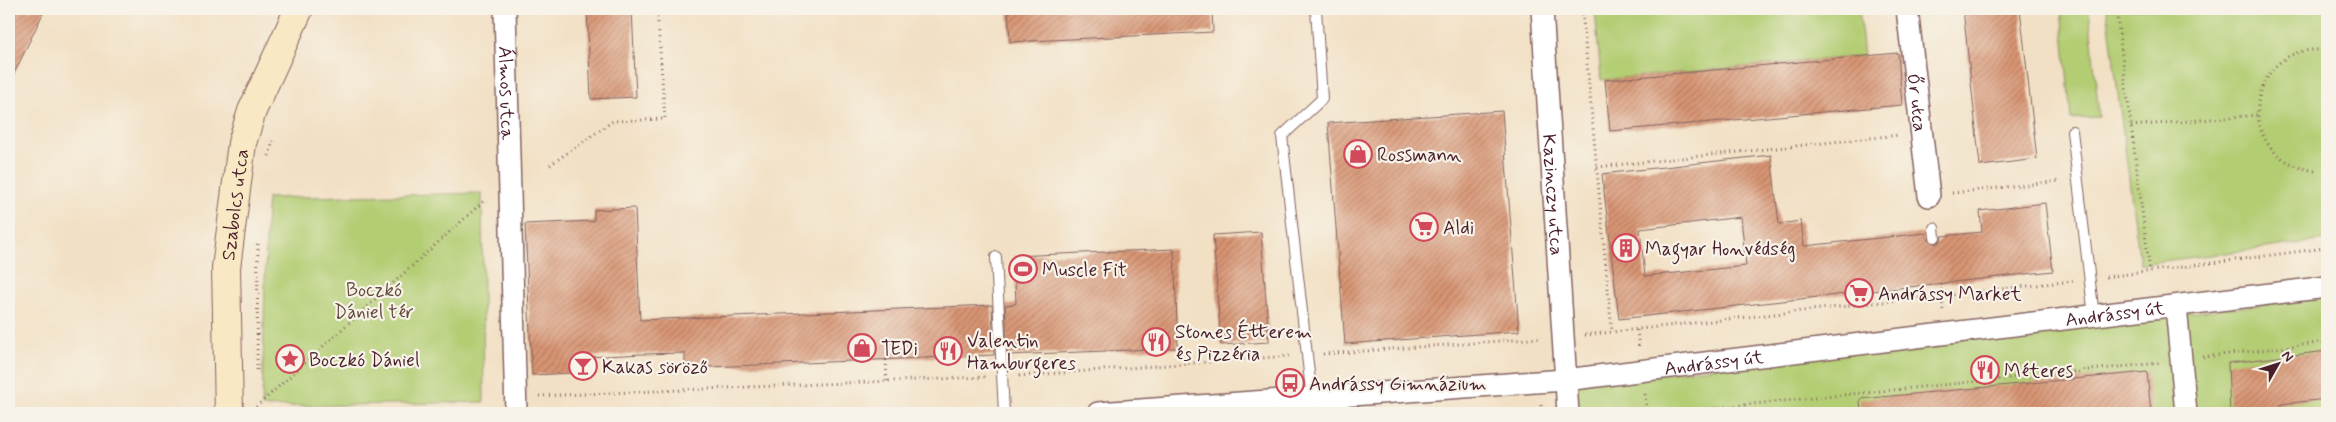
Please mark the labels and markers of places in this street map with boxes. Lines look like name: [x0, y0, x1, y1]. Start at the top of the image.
shop icon: Rossmann: [1343, 139, 1373, 169]
place label: Rossmann: [1377, 143, 1462, 168]
supermarket icon: Aldi: [1409, 212, 1439, 242]
place label: Aldi: [1443, 216, 1474, 241]
building icon: Magyar Honvédség: [1611, 233, 1641, 263]
place label: Magyar Honvédség: [1645, 237, 1795, 265]
sports icon: Muscle Fit: [1008, 254, 1038, 284]
place label: Muscle Fit: [1042, 258, 1127, 283]
supermarket icon: Andrássy Market: [1844, 278, 1874, 308]
place label: Andrássy Market: [1878, 282, 2022, 307]
place label: Stones Étterem és Pizzéria: [1175, 319, 1312, 367]
restaurant icon: Stones Étterem és Pizzéria: [1141, 327, 1171, 357]
place label: Valentin Hamburgeres: [967, 329, 1077, 379]
shop icon: TEDi: [847, 333, 877, 363]
restaurant icon: Valentin Hamburgeres: [933, 336, 963, 366]
place label: TEDi: [881, 337, 918, 362]
place icon: Boczkó Dániel: [275, 344, 305, 374]
place label: Boczkó Dániel: [309, 348, 420, 373]
bar icon: Kakas söröző: [568, 351, 598, 381]
place label: Kakas söröző: [602, 355, 708, 380]
restaurant icon: Méteres: [1970, 355, 2000, 385]
place label: Méteres: [2004, 359, 2073, 384]
bus stop icon: Andrássy Gimnázium: [1275, 368, 1305, 398]
place label: Andrássy Gimnázium: [1309, 372, 1487, 397]

